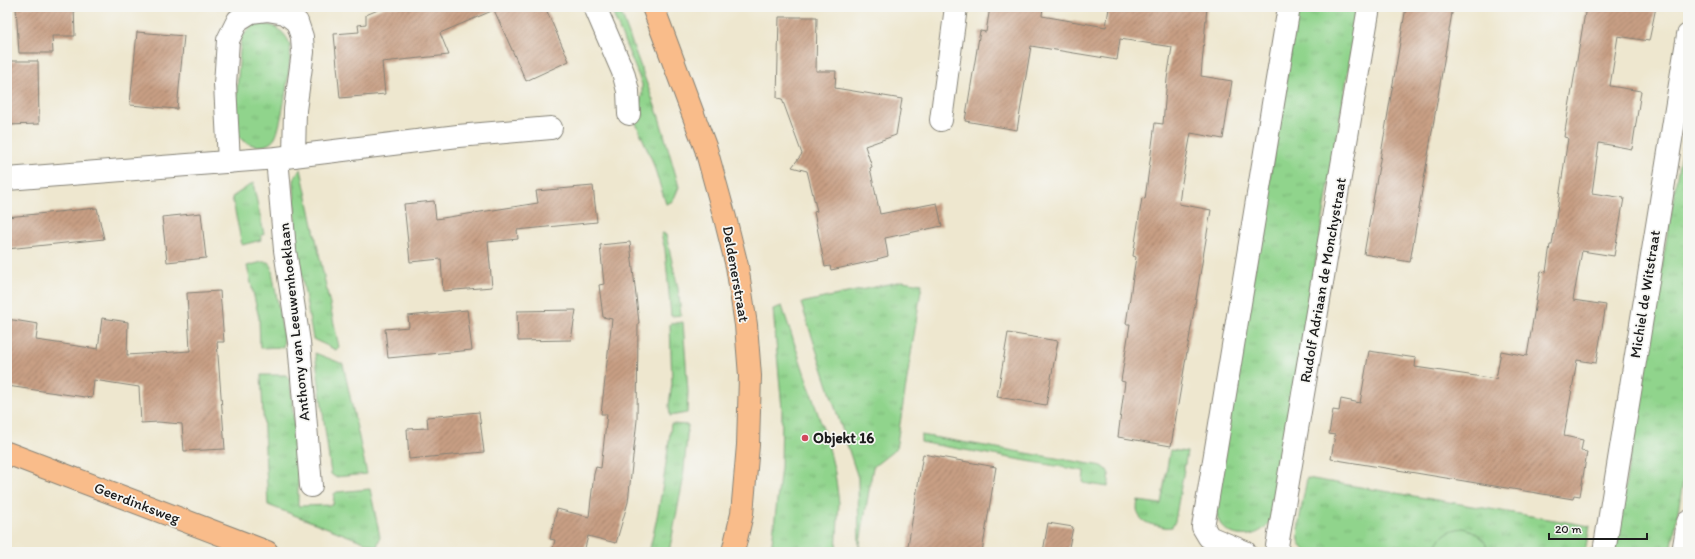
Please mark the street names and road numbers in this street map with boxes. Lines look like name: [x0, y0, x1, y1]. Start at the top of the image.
street label: Rudolf Adriaan de Monchystraat: [1296, 176, 1350, 384]
street label: Anthony van Leeuwenhoeklaan: [275, 221, 313, 422]
street label: Deldenerstraat: [719, 225, 753, 324]
street label: Michiel de Witstraat: [1626, 228, 1664, 359]
street label: Geerdinksweg: [92, 478, 183, 528]

